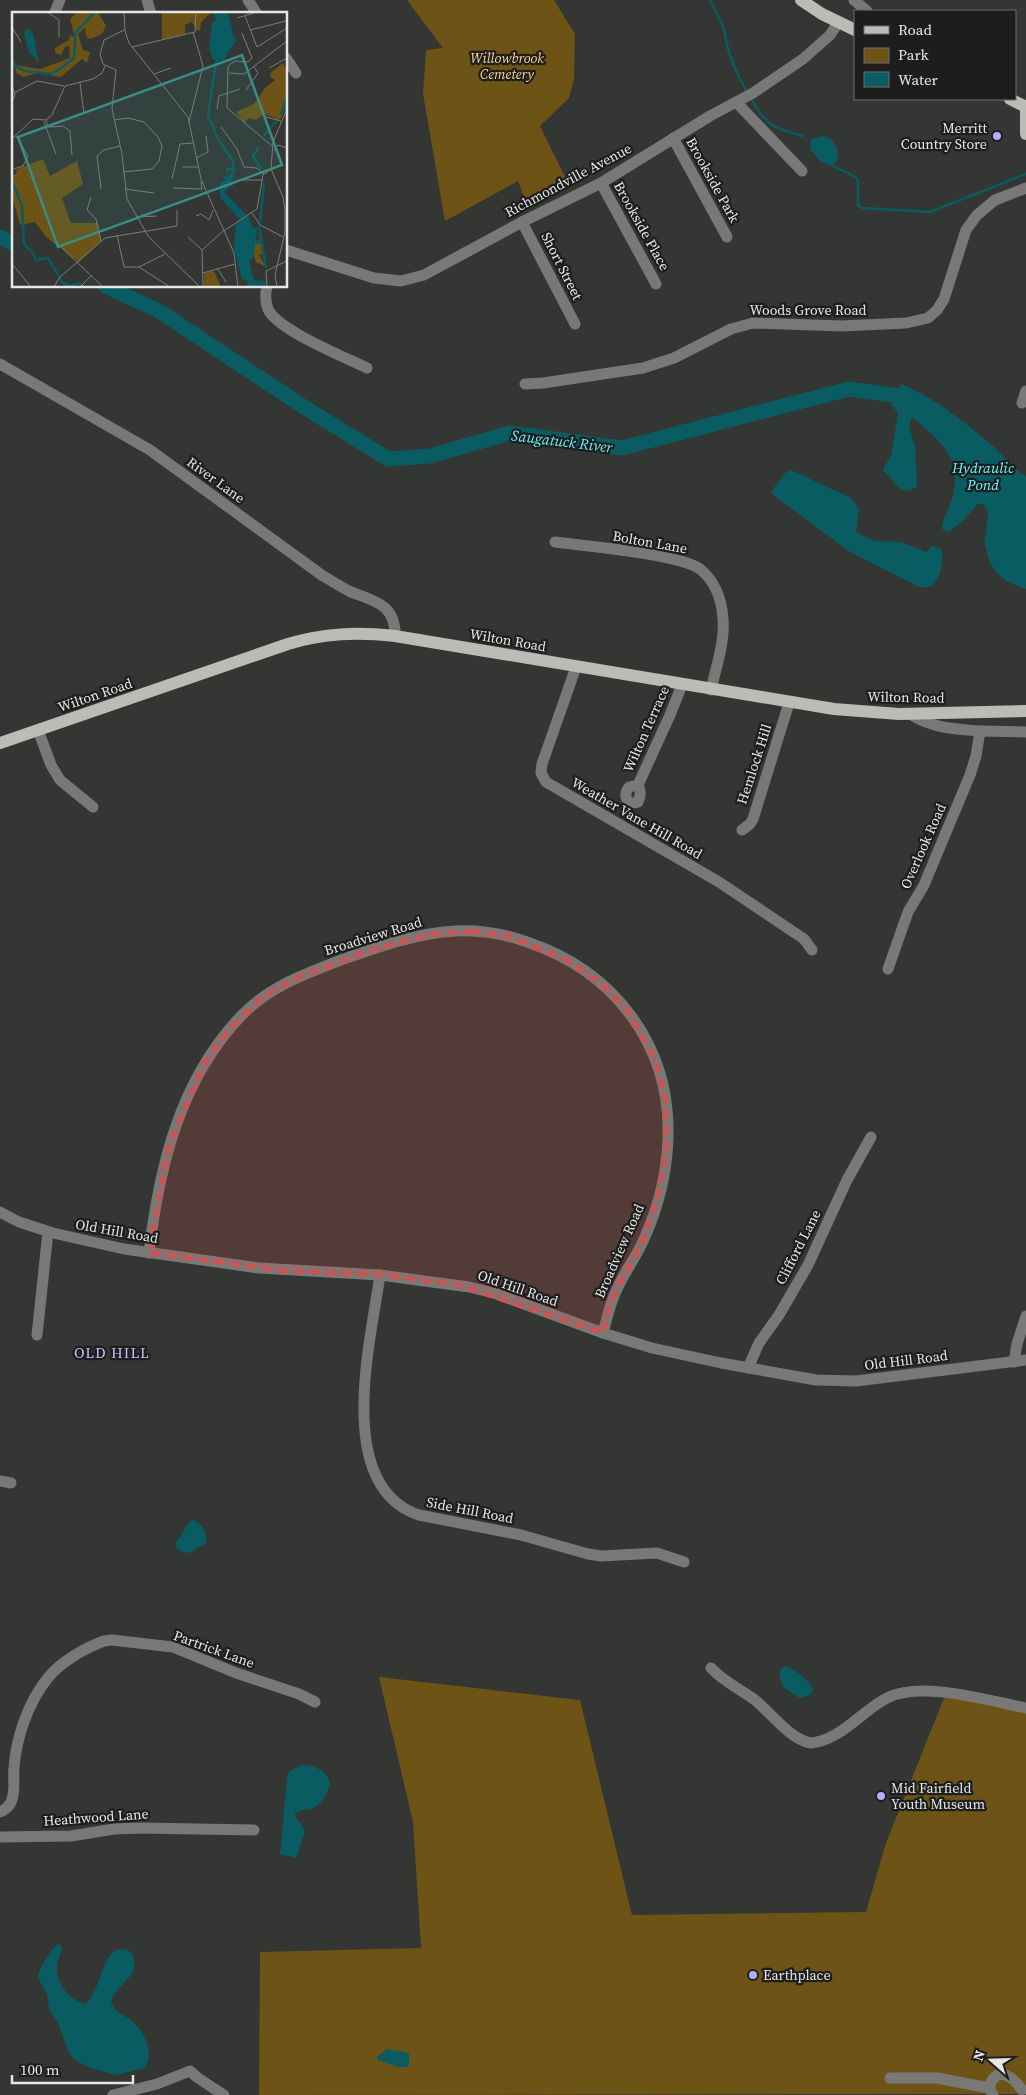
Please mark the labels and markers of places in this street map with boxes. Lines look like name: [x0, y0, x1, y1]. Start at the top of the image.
place label: Merritt Country Store: [901, 118, 987, 154]
marker: Merritt Country Store: [991, 130, 1003, 142]
place label: Mid Fairfield Youth Museum: [891, 1778, 985, 1814]
marker: Mid Fairfield Youth Museum: [875, 1790, 887, 1802]
place label: Earthplace: [763, 1965, 831, 1985]
marker: Earthplace: [747, 1969, 759, 1981]

